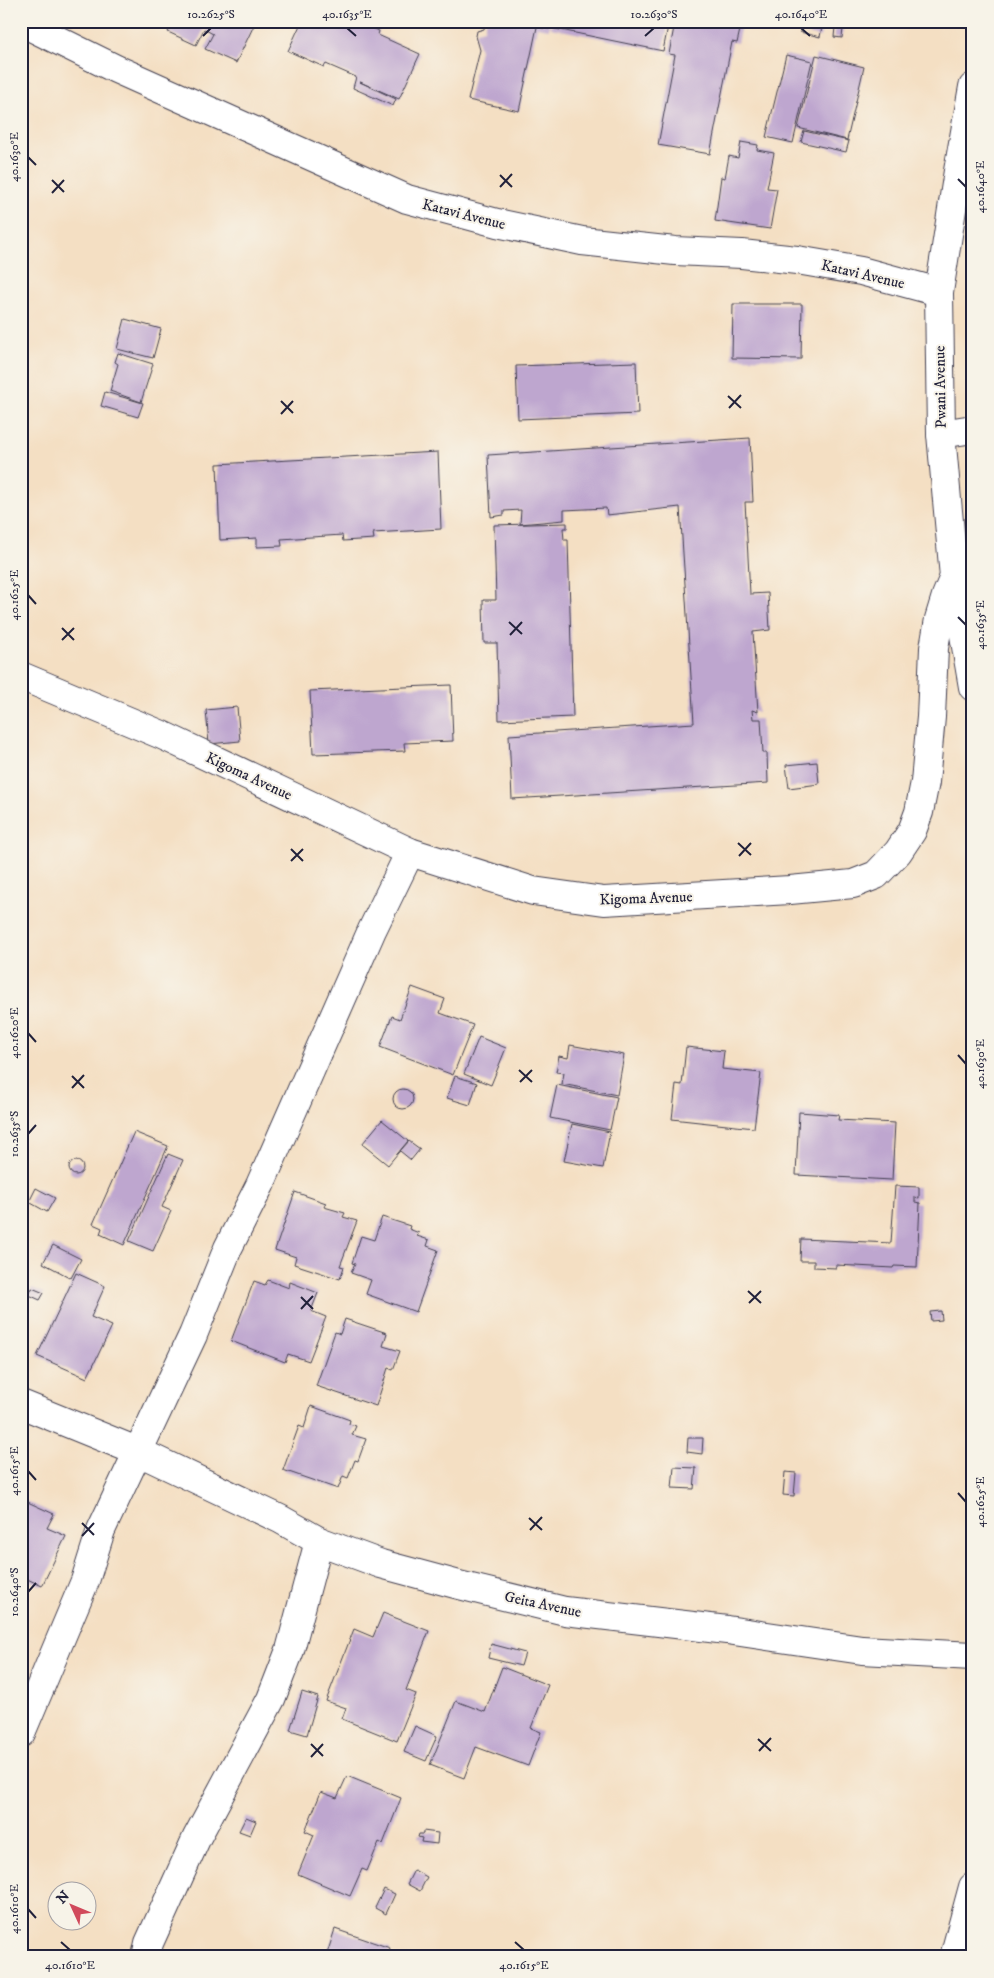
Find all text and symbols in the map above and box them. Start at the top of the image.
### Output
text: 10.2625°S [187,7,235,22]
text: 40.1635°E [322,7,372,22]
text: 10.2630°S [631,7,677,22]
text: 40.1640°E [775,7,828,22]
text: 40.1630°E [7,131,22,182]
text: 40.1640°E [973,160,988,213]
street label: Katavi Avenue [420,195,507,234]
street label: Katavi Avenue [819,256,906,293]
street label: Pwani Avenue [930,345,951,429]
text: 40.1625°E [7,569,22,620]
text: 40.1635°E [973,600,988,650]
street label: Kigoma Avenue [203,748,295,805]
street label: Kigoma Avenue [599,887,693,910]
text: 40.1620°E [7,1007,22,1059]
text: 40.1630°E [973,1038,988,1089]
text: 10.2635°S [7,1111,22,1157]
text: 40.1615°E [7,1446,22,1496]
text: 40.1625°E [973,1476,988,1527]
text: 10.2640°S [7,1567,22,1617]
street label: Geita Avenue [503,1587,583,1622]
north arrow [48,1880,98,1930]
text: 40.1610°E [7,1884,22,1934]
text: N [53,1887,74,1908]
text: 40.1610°E [45,1958,95,1973]
text: 40.1615°E [499,1958,549,1973]

